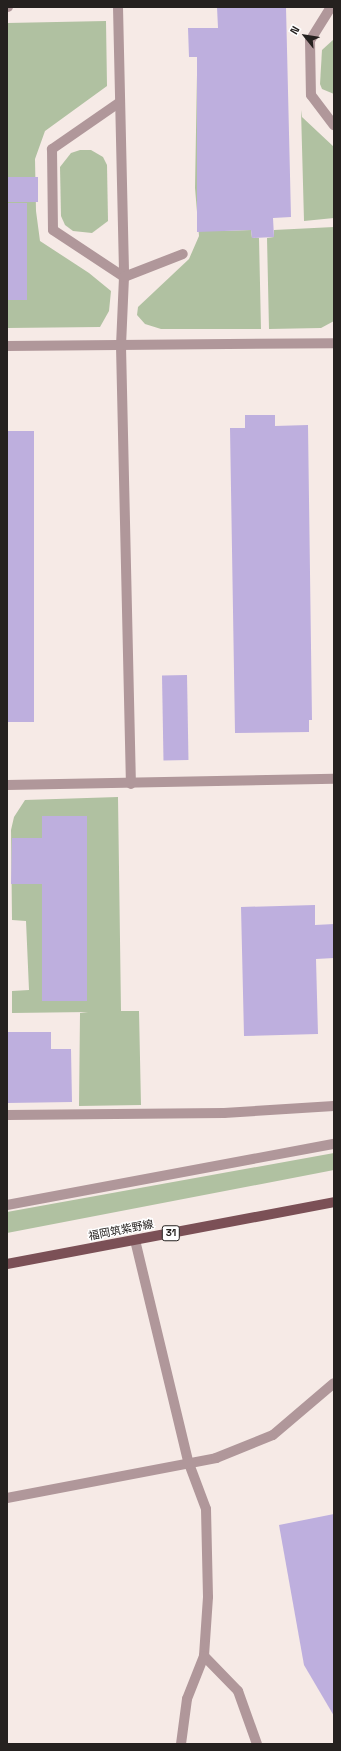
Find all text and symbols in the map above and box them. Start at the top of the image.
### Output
north arrow [285,16,325,56]
text: N [287,23,303,37]
street label: 福岡筑紫野線 [87,1217,155,1243]
road number: 31 [161,1225,181,1241]

